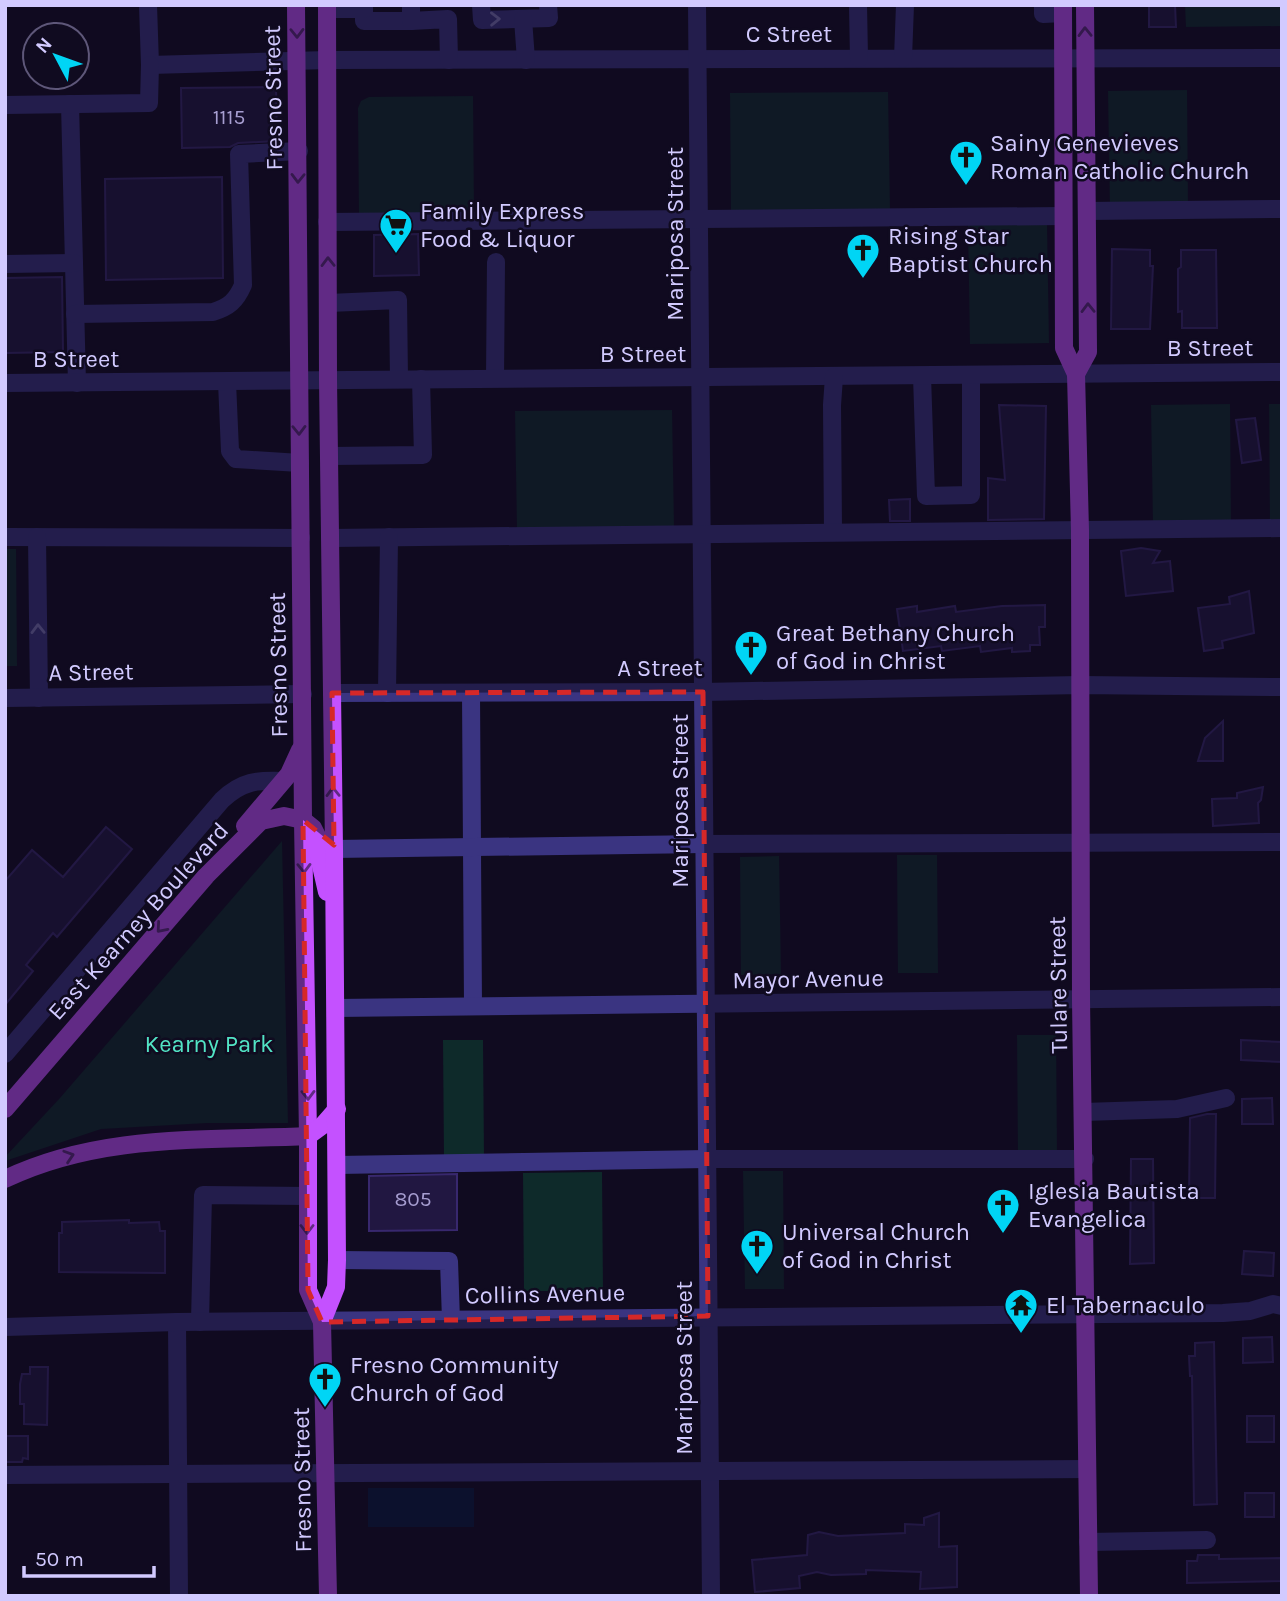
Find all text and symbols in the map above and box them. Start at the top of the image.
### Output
one-way arrow [490,12,501,27]
street label: C Street [746,20,832,48]
north arrow [21,21,91,91]
street label: Fresno Street [258,25,288,171]
one-way arrow [1077,26,1093,37]
one-way arrow [289,28,305,39]
text: N [31,33,57,58]
house number: 1115 [213,105,245,129]
place label: Sainy Genevieves Roman Catholic Church [990,129,1249,185]
church icon: Sainy Genevieves Roman Catholic Church [947,138,985,187]
street label: Mariposa Street [661,147,689,321]
one-way arrow [291,173,306,184]
place label: Family Express Food & Liquor [420,197,584,253]
supermarket icon: Family Express Food & Liquor [377,206,415,255]
place label: Rising Star Baptist Church [888,222,1053,278]
church icon: Rising Star Baptist Church [844,231,882,280]
one-way arrow [320,256,336,266]
one-way arrow [1080,303,1096,313]
street label: B Street [1167,334,1253,362]
street label: B Street [600,340,686,368]
street label: B Street [33,345,119,373]
one-way arrow [291,425,307,436]
street label: Fresno Street [263,592,293,738]
place label: Great Bethany Church of God in Christ [776,619,1015,675]
one-way arrow [31,624,46,635]
church icon: Great Bethany Church of God in Christ [732,628,770,677]
street label: A Street [617,654,703,682]
street label: A Street [48,657,134,687]
street label: Mariposa Street [666,714,694,888]
one-way arrow [326,787,341,798]
street label: East Kearney Boulevard [42,816,234,1026]
one-way arrow [296,862,311,873]
street label: Tulare Street [1043,916,1073,1054]
one-way arrow [157,919,169,932]
street label: Mayor Avenue [732,964,884,994]
park label: Kearny Park [145,1030,273,1058]
one-way arrow [300,1090,315,1101]
one-way arrow [63,1149,75,1164]
place label: Iglesia Bautista Evangelica [1028,1177,1200,1233]
church icon: Iglesia Bautista Evangelica [984,1186,1022,1235]
house number: 805 [394,1187,432,1211]
place label: Universal Church of God in Christ [782,1218,970,1274]
one-way arrow [299,1224,315,1235]
church icon: Universal Church of God in Christ [738,1227,776,1276]
street label: Collins Avenue [465,1279,625,1309]
street label: Mariposa Street [670,1281,698,1455]
temple icon: El Tabernaculo [1002,1286,1040,1335]
place label: El Tabernaculo [1046,1291,1205,1319]
place label: Fresno Community Church of God [350,1351,559,1407]
church icon: Fresno Community Church of God [306,1360,344,1409]
street label: Fresno Street [287,1407,317,1553]
scale bar [24,1534,154,1578]
text: 50 m [35,1547,84,1571]

